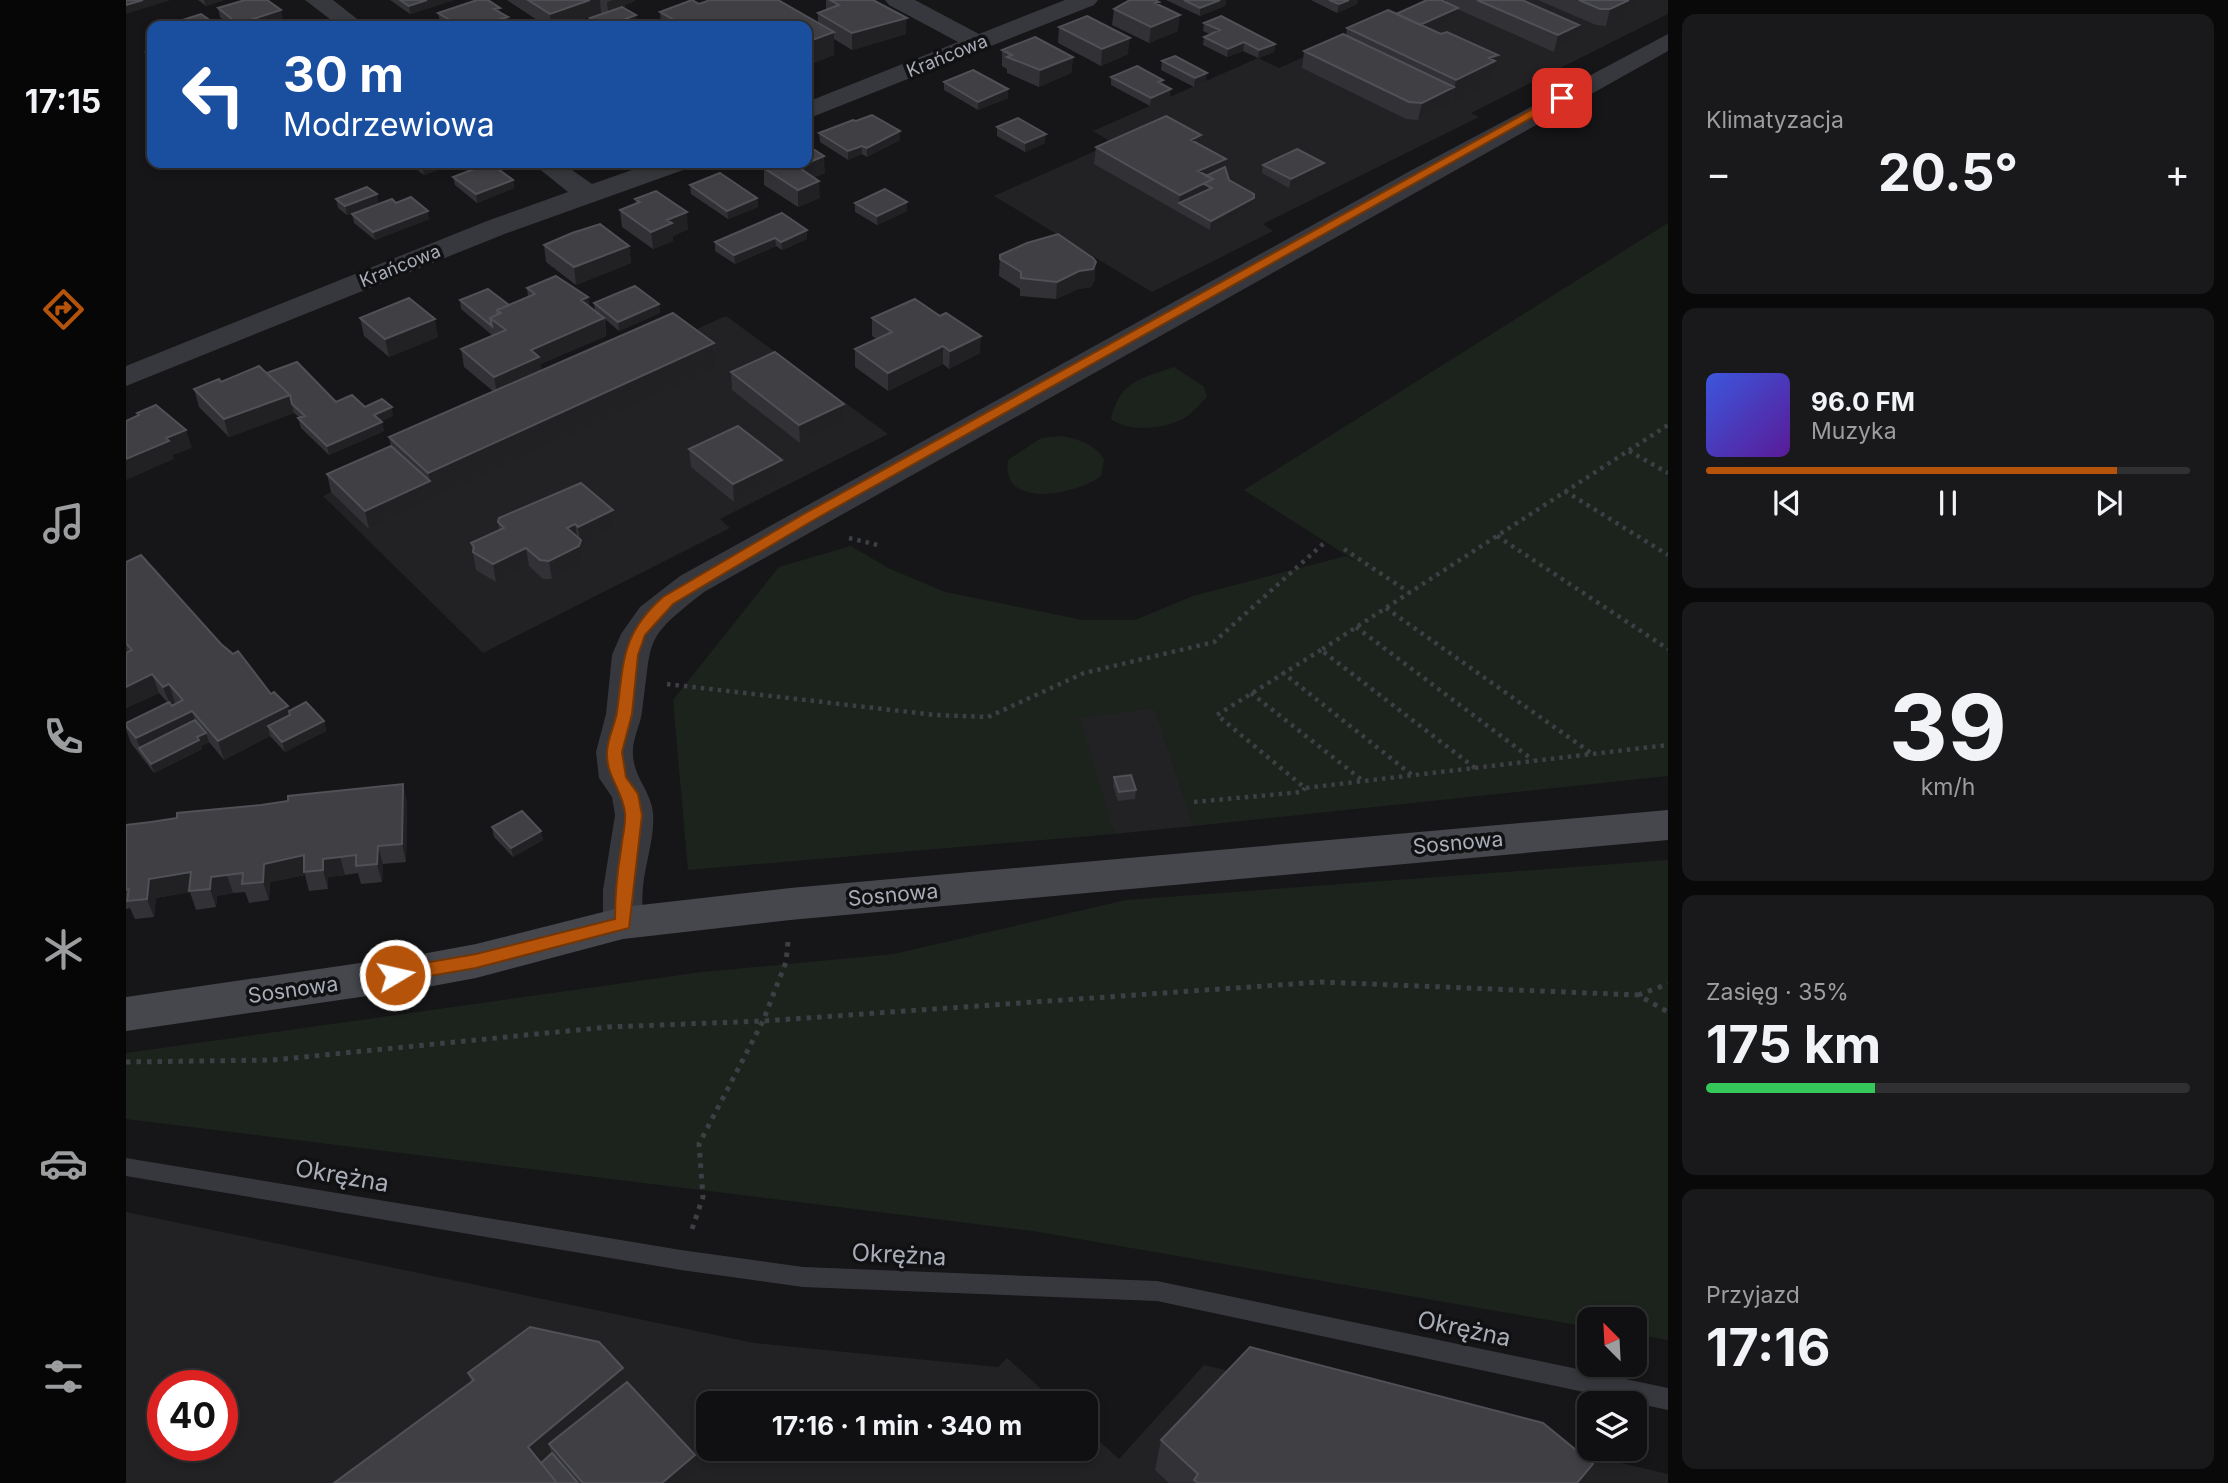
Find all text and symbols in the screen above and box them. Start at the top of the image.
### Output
street label: Krańcowa [903,30,990,81]
text: 30 m [283,45,404,104]
icon: left [168,49,259,140]
pin [1532,68,1592,128]
icon: arrive [1543,79,1581,117]
text: 17:15 [25,82,101,121]
text: Modrzewiowa [283,105,495,144]
text: Klimatyzacja [1706,106,1844,134]
text: 20.5° [1878,141,2018,204]
text: − [1706,150,1731,196]
text: + [2165,150,2190,196]
street label: Krańcowa [356,240,443,291]
icon: directions [39,285,88,334]
text: 96.0 FM [1811,386,1915,417]
text: Muzyka [1811,417,1897,445]
icon: previous [1768,484,1806,522]
icon: pause [1929,484,1967,522]
icon: next [2090,484,2128,522]
icon: music [39,499,88,548]
text: 39 [1889,672,2007,782]
icon: phone [39,712,88,761]
text: km/h [1921,773,1975,801]
street label: Sosnowa [1412,826,1504,859]
street label: Sosnowa [847,878,939,911]
icon: climate [39,925,88,974]
position arrow [358,938,432,1012]
street label: Sosnowa [246,971,340,1008]
text: Zasięg · 35% [1706,978,1849,1006]
text: 175 km [1706,1013,1881,1076]
icon: car [39,1139,88,1188]
street label: Okrężna [293,1153,391,1198]
street label: Okrężna [851,1238,947,1271]
text: Przyjazd [1706,1281,1800,1309]
street label: Okrężna [1415,1304,1513,1353]
north arrow [1577,1307,1647,1377]
map controls [1577,1307,1647,1461]
text: 17:16 [1706,1316,1830,1379]
icon: filters [39,1352,88,1401]
speed limit sign: 40 [147,1370,238,1461]
button: layers [1577,1391,1647,1461]
text: 17:16 · 1 min · 340 m [772,1410,1022,1441]

